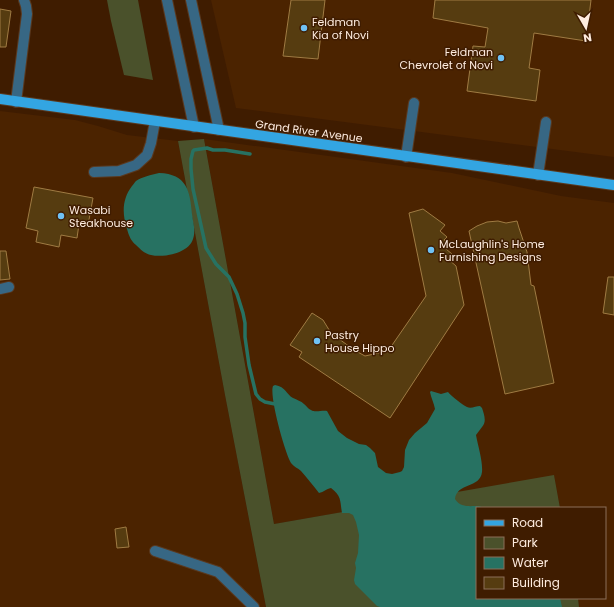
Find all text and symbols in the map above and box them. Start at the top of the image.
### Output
north arrow [566,8,606,48]
place label: Feldman Kia of Novi [312,14,369,43]
marker: Feldman Kia of Novi [299,23,309,33]
text: N [582,29,593,46]
place label: Feldman Chevrolet of Novi [400,44,493,73]
marker: Feldman Chevrolet of Novi [496,53,506,63]
street label: Grand River Avenue [254,116,364,146]
place label: Wasabi Steakhouse [69,202,133,231]
marker: Wasabi Steakhouse [56,211,66,221]
place label: McLaughlin's Home Furnishing Designs [439,236,545,265]
marker: McLaughlin's Home Furnishing Designs [426,245,436,255]
place label: Pastry House Hippo [325,327,394,356]
marker: Pastry House Hippo [312,336,322,346]
legend [476,507,606,599]
text: Road [512,514,543,531]
text: Park [512,534,539,551]
text: Water [512,554,549,571]
text: Building [512,574,560,591]

